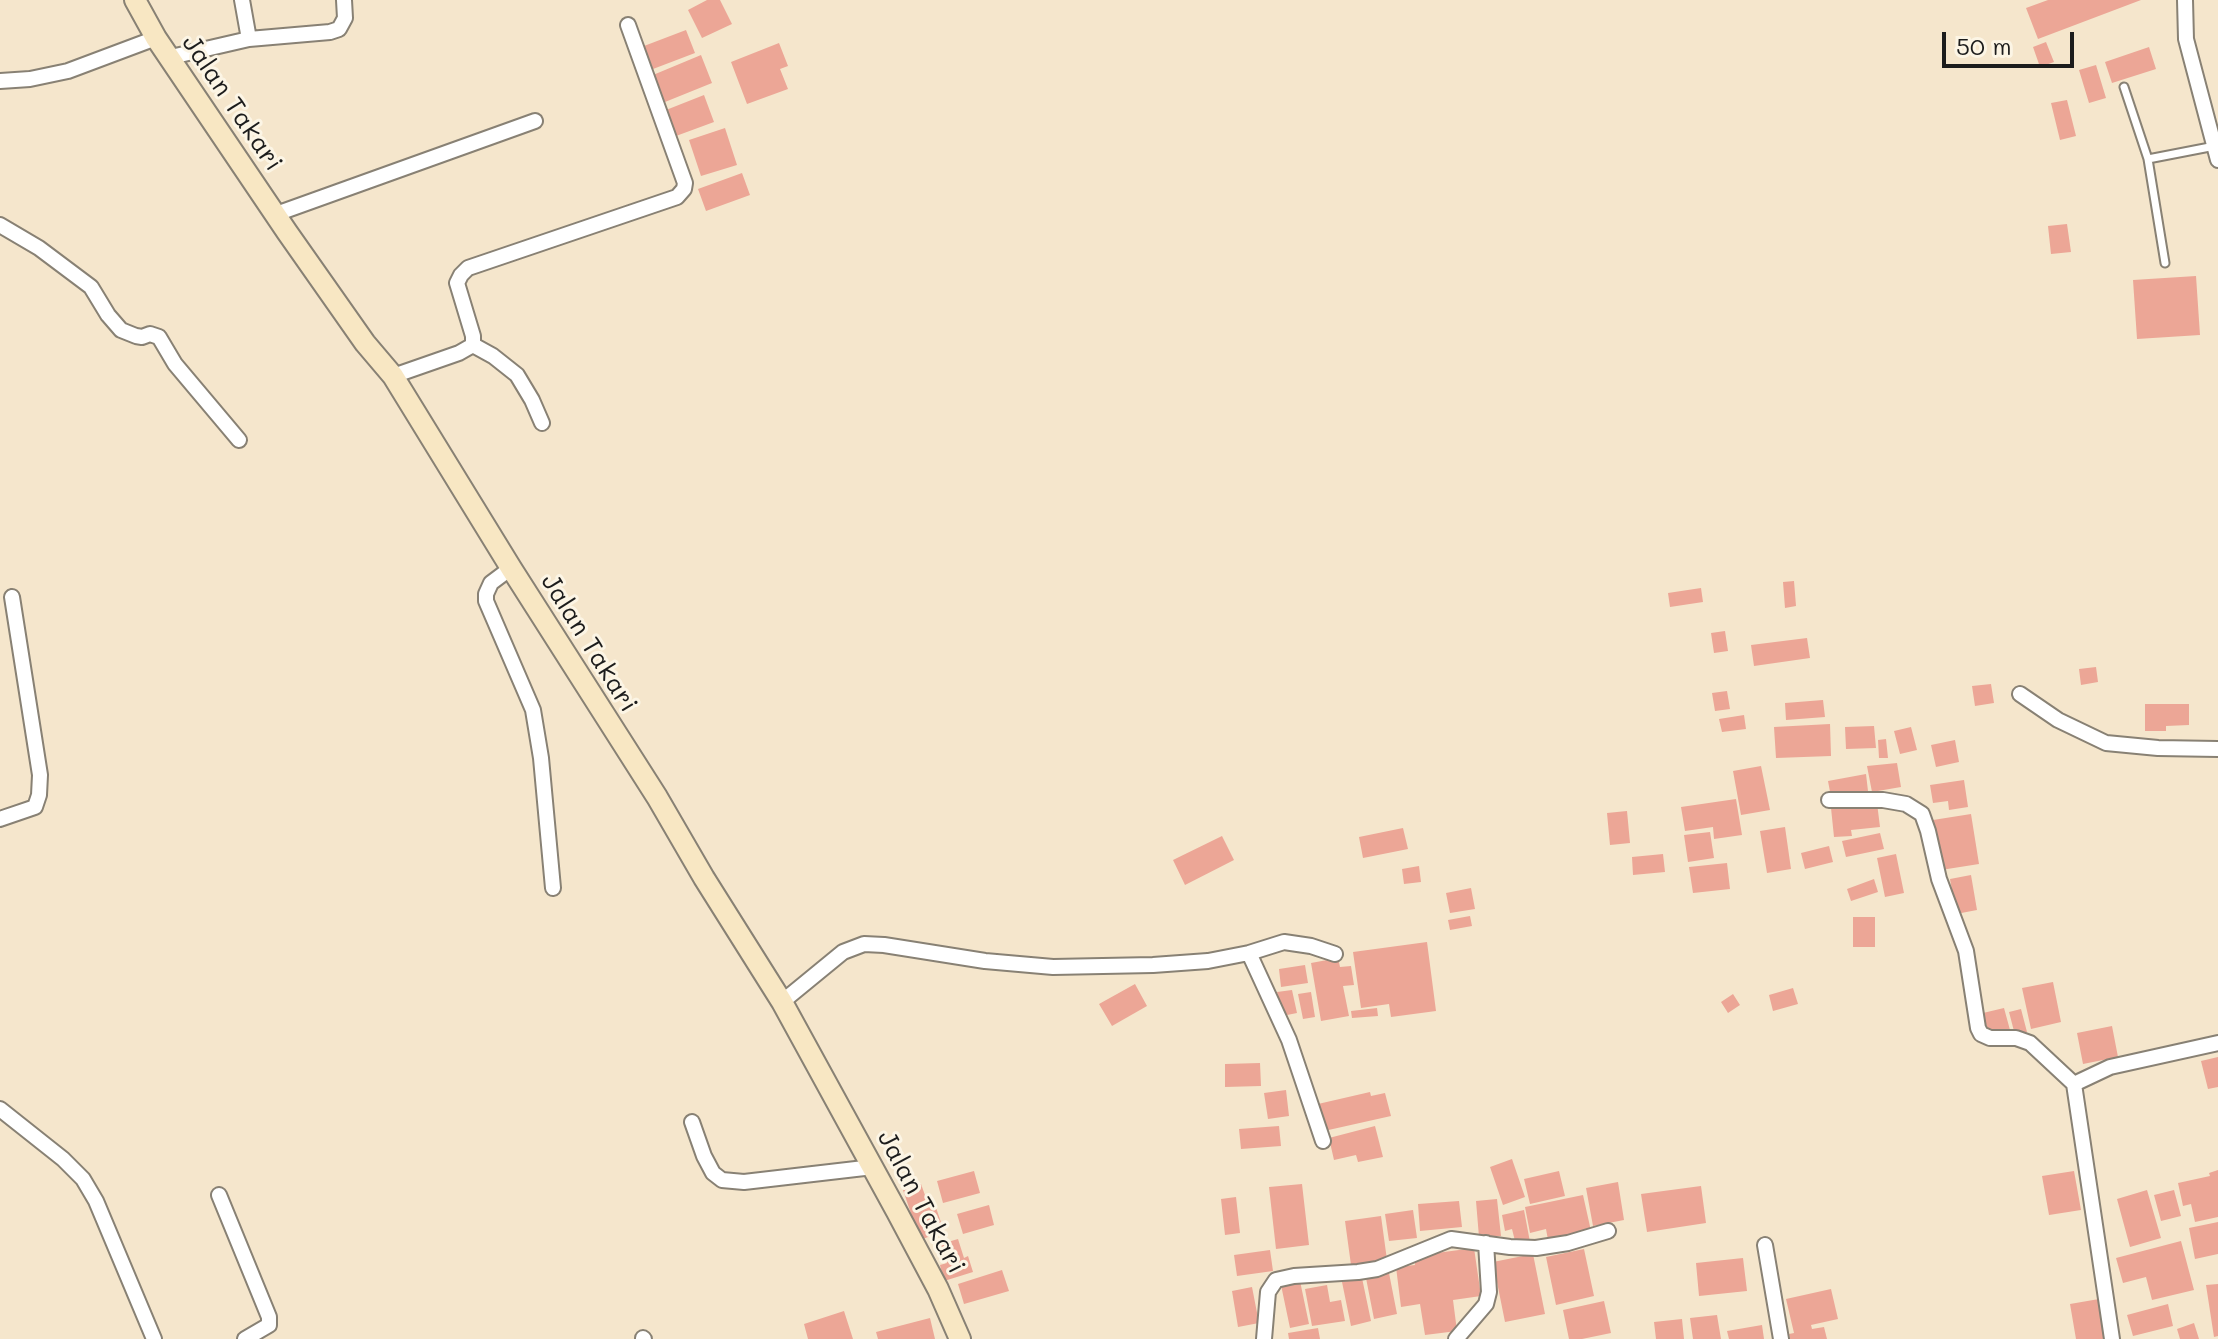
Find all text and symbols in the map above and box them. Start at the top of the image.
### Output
scale bar [1946,16,2078,66]
street label: Jalan Takari [175,29,289,177]
text: 50 m [1956,30,2012,61]
street label: Jalan Takari [534,568,644,718]
street label: Jalan Takari [870,1125,972,1279]

